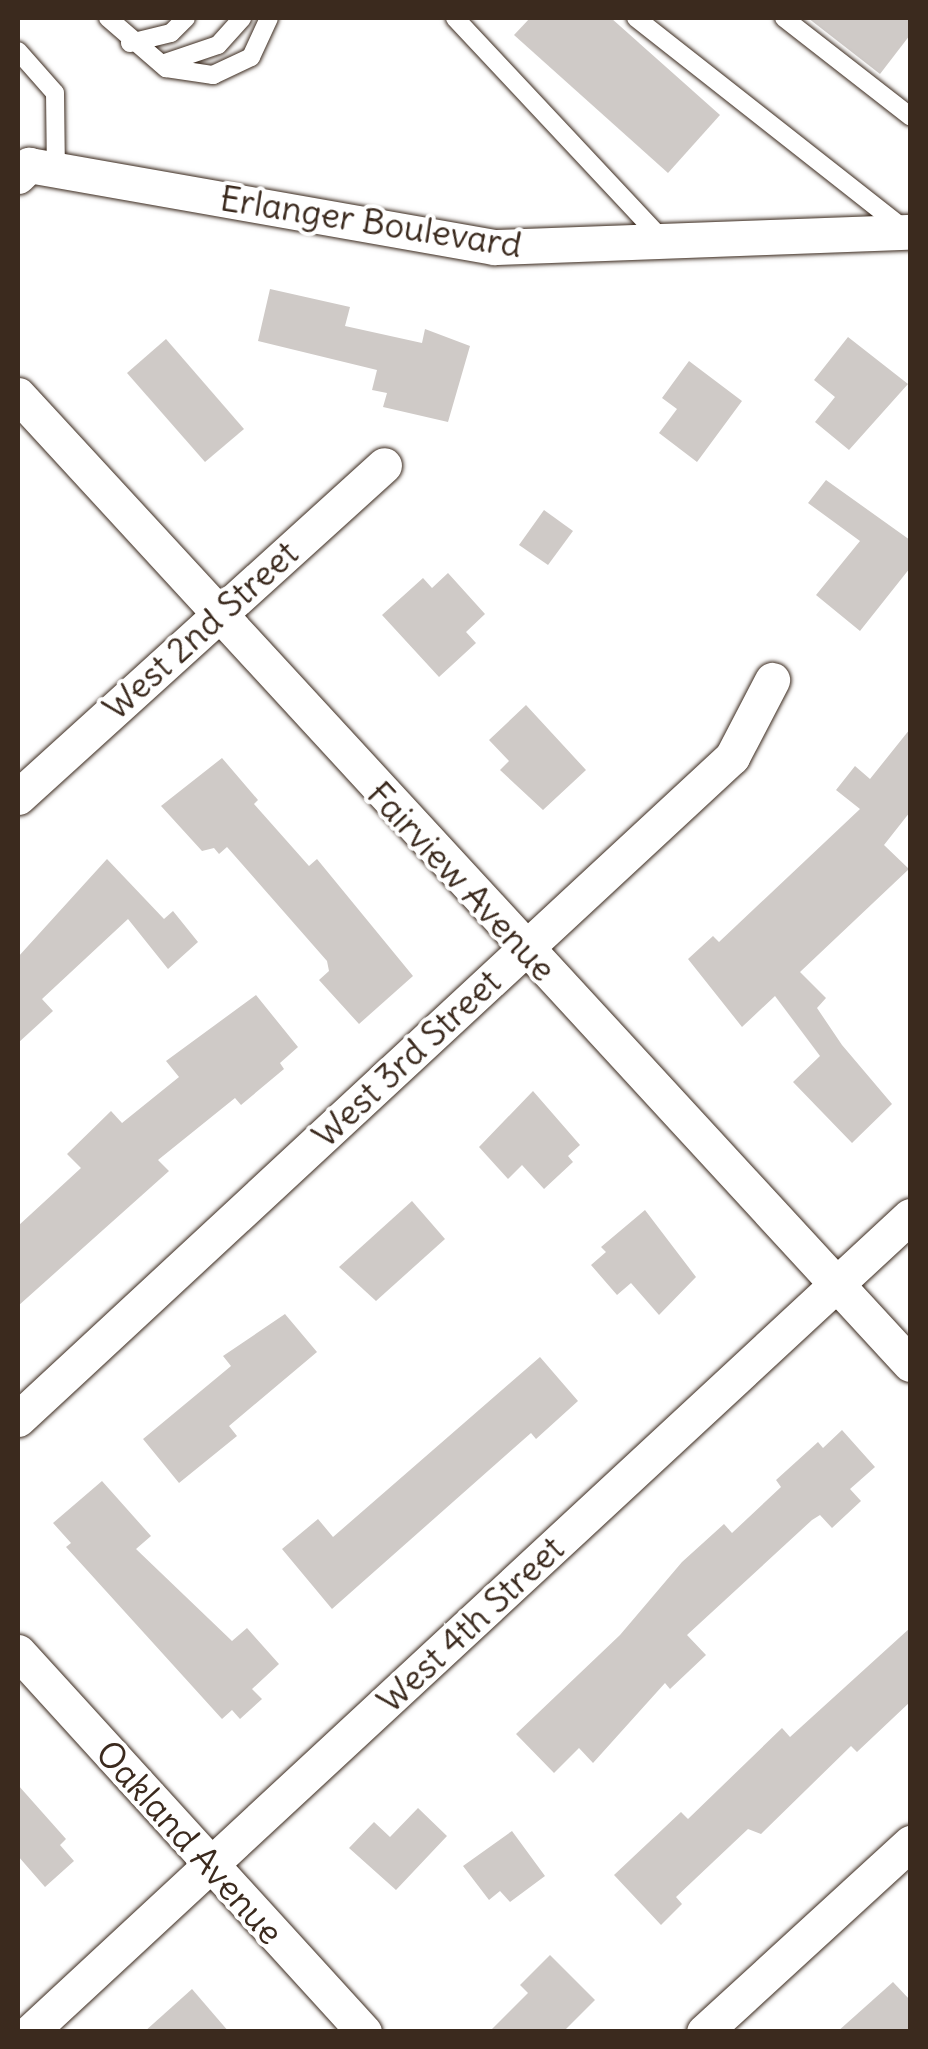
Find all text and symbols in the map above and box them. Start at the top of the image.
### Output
street label: Erlanger Boulevard [217,176,525,266]
street label: West 2nd Street [94,532,306,728]
street label: Fairview Avenue [359,773,565,989]
street label: West 3rd Street [303,960,509,1156]
street label: West 4th Street [368,1527,572,1721]
street label: Oakland Avenue [88,1732,292,1952]

